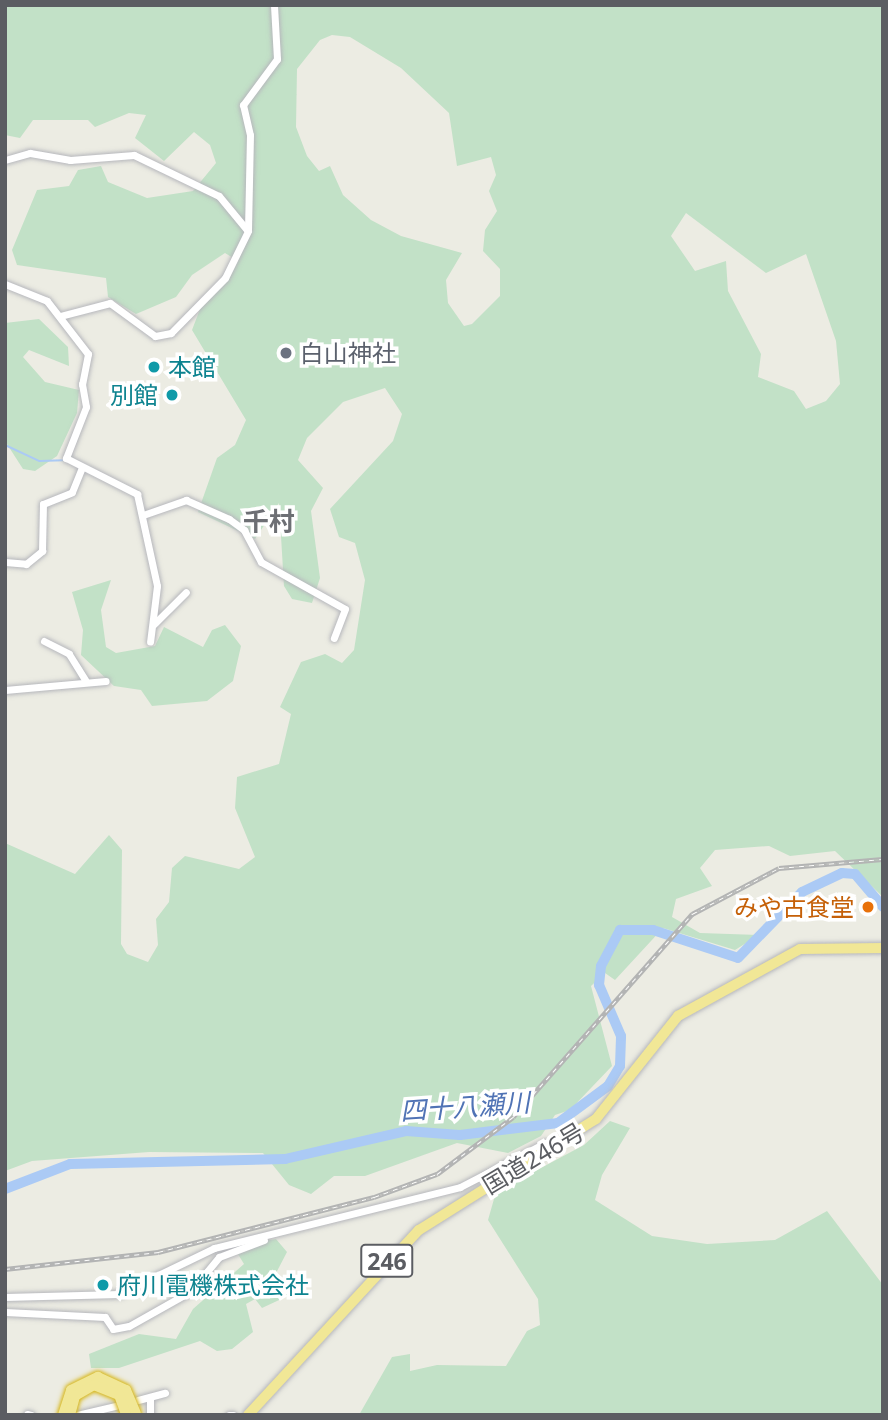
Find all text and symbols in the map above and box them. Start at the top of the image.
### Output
place label: 白山神社 [300,339,396,367]
marker: 白山神社 [278,345,294,361]
place label: 本館 [168,353,216,381]
marker: 本館 [146,359,162,375]
place label: 別館 [110,381,158,409]
marker: 別館 [164,387,180,403]
district label: 千村 [243,506,295,538]
place label: みや古食堂 [734,893,854,921]
marker: みや古食堂 [860,899,876,915]
water label: 四十八瀬川 [399,1087,531,1127]
street label: 国道246号 [477,1117,589,1199]
road number: 246 [359,1242,415,1280]
place label: 府川電機株式会社 [117,1271,309,1299]
marker: 府川電機株式会社 [95,1277,111,1293]

